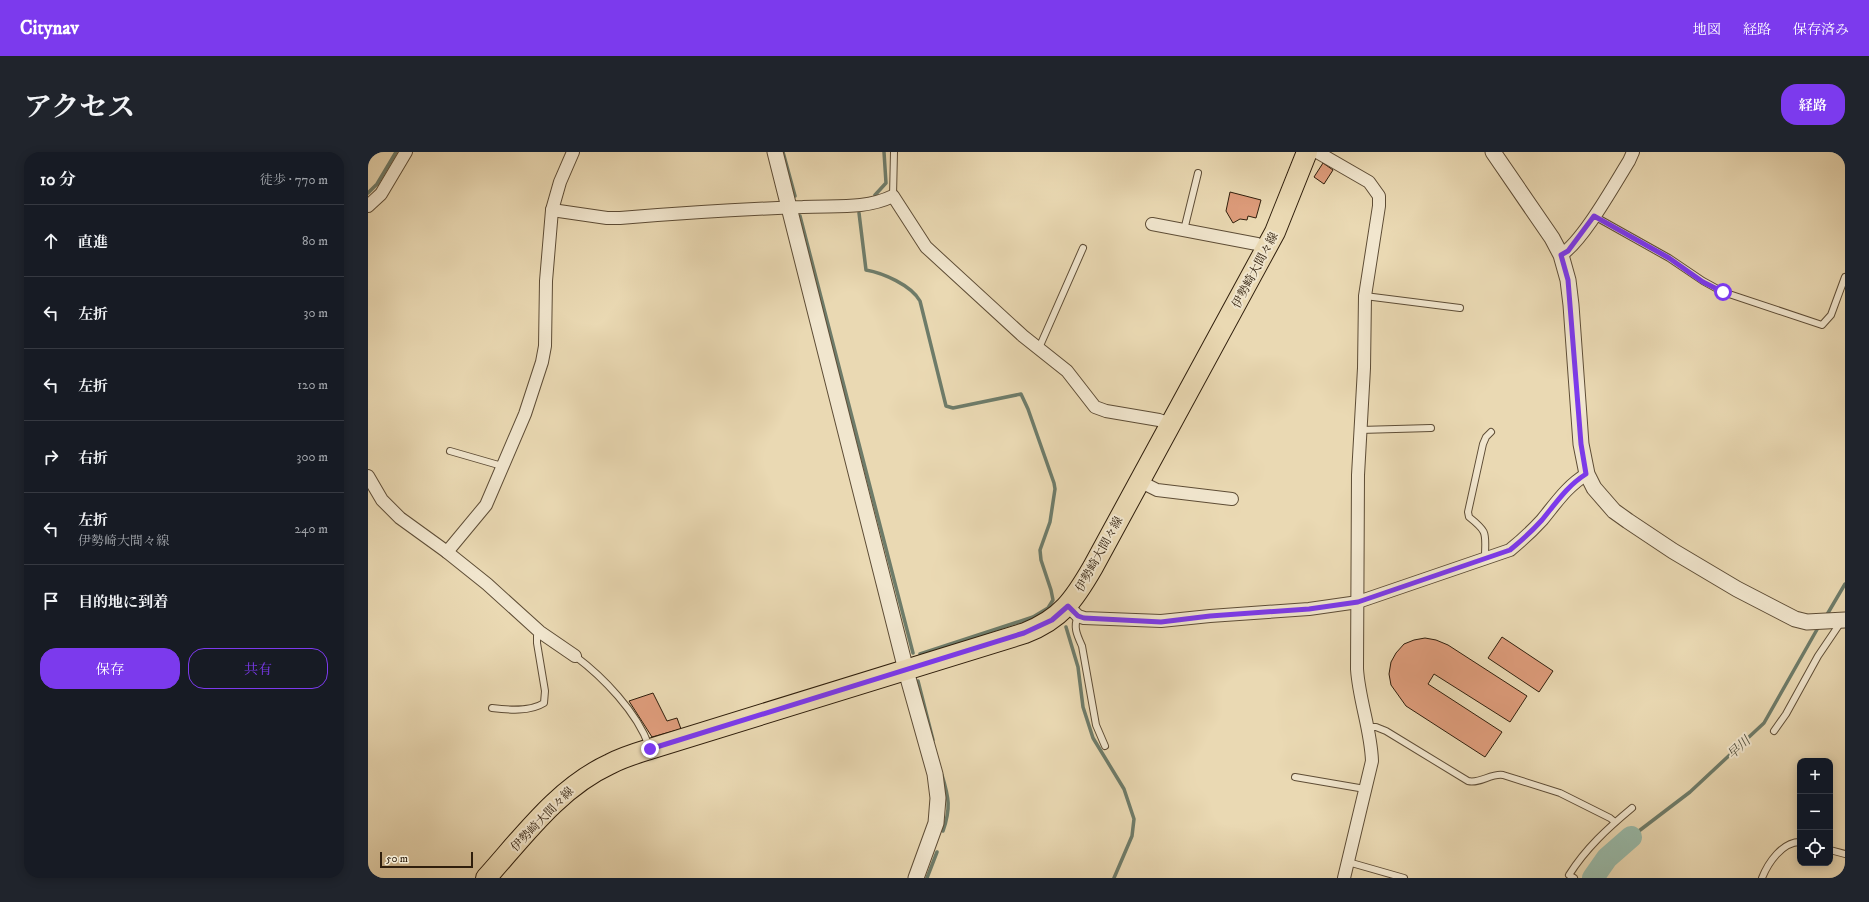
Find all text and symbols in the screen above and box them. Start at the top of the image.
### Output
text: Citynav [20,17,79,40]
text: 地図 [1693,21,1721,39]
text: 経路 [1743,21,1771,39]
text: 保存済み [1793,21,1849,39]
button: 経路 [1781,84,1845,125]
text: アクセス [24,90,135,125]
text: 10 分 [40,169,76,191]
text: 徒歩 · 770 m [260,172,328,188]
icon: ahead [40,230,62,252]
street label: 伊勢崎大間々線 [1229,230,1282,311]
text: 直進 [78,233,108,252]
text: 80 m [302,233,328,249]
route start [1714,283,1732,301]
icon: left [40,302,62,324]
text: 左折 [78,305,108,324]
text: 30 m [304,305,328,321]
icon: left [40,374,62,396]
text: 左折 [78,377,108,396]
text: 120 m [297,377,328,393]
icon: right [40,446,62,468]
text: 右折 [78,449,108,468]
text: 300 m [297,449,328,465]
text: 左折 [78,511,108,530]
street label: 伊勢崎大間々線 [1073,514,1126,595]
icon: left [40,518,62,540]
text: 240 m [295,521,328,537]
text: 伊勢崎大間々線 [78,533,169,549]
icon: arrive [40,590,62,612]
text: 目的地に到着 [78,593,168,612]
button: 保存 [40,648,180,689]
button: 共有 [188,648,328,689]
water label: 早川 [1724,732,1755,762]
route end [641,740,659,758]
map controls [1797,758,1833,866]
button: + [1797,758,1833,794]
street label: 伊勢崎大間々線 [508,784,577,855]
button: − [1797,794,1833,830]
button: locate [1797,830,1833,866]
scale bar [380,850,473,869]
text: 50 m [386,852,408,866]

